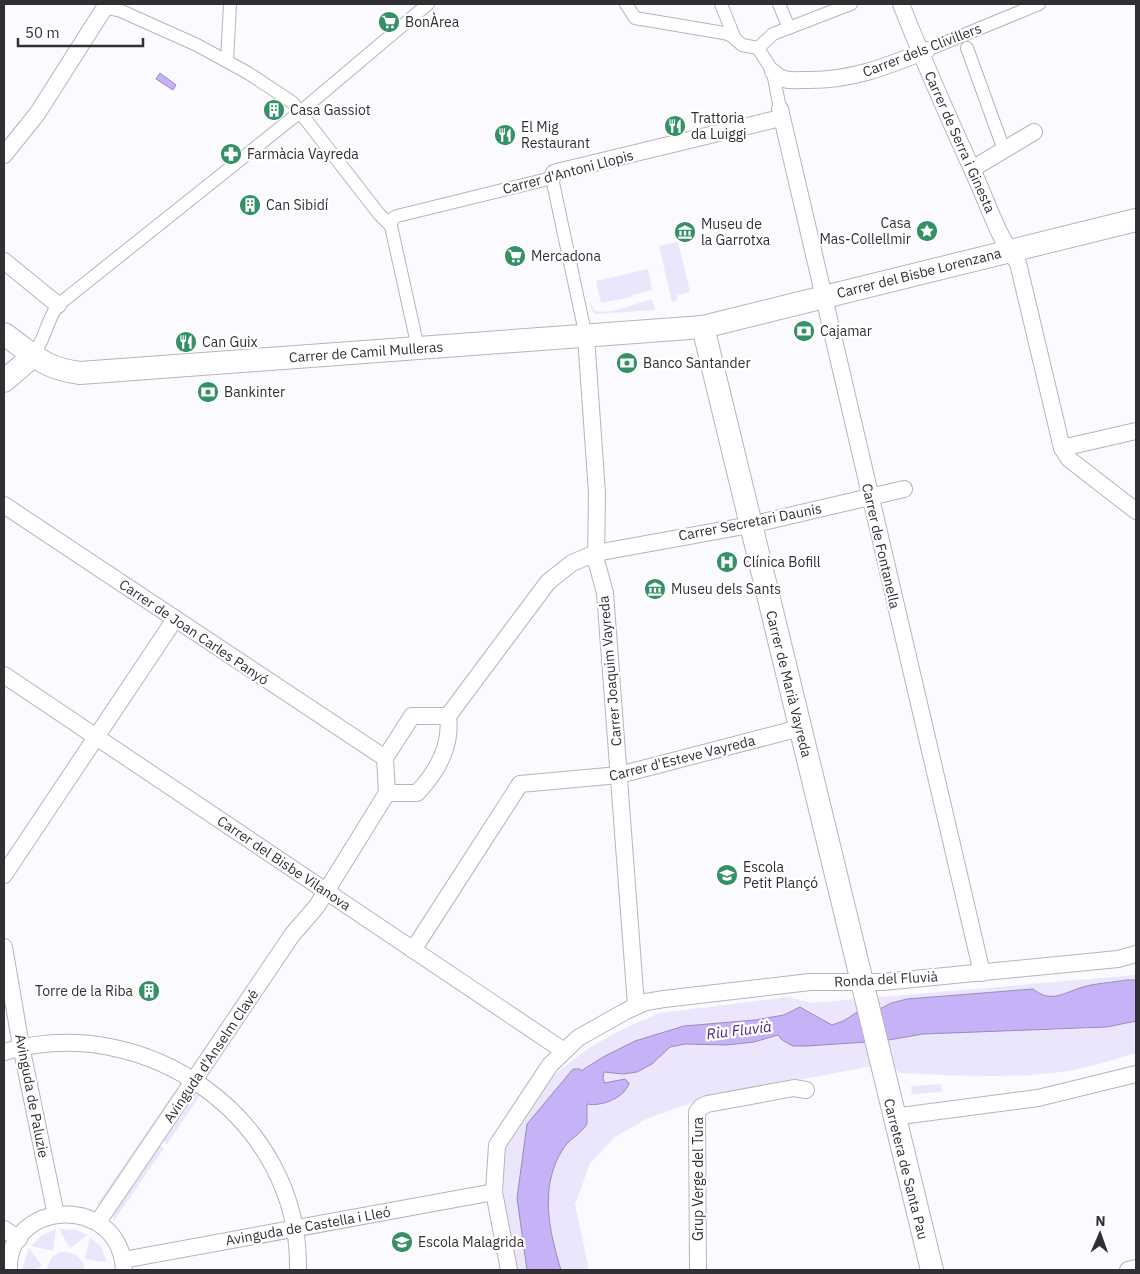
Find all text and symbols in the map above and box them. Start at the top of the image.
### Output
supermarket icon: BonÀrea [377,10,401,34]
place label: BonÀrea [405,12,460,31]
scale bar [18,15,142,47]
street label: Carrer dels Clivillers [860,19,984,81]
text: 50 m [25,23,60,42]
street label: Carrer de Serra i Ginesta [921,68,1000,216]
building icon: Casa Gassiot [262,98,286,122]
place label: Casa Gassiot [290,101,371,119]
place label: Trattoria da Luiggi [691,109,747,143]
restaurant icon: Trattoria da Luiggi [663,114,687,138]
place label: El Mig Restaurant [521,118,590,152]
restaurant icon: El Mig Restaurant [493,123,517,147]
pharmacy icon: Farmàcia Vayreda [219,142,243,166]
place label: Farmàcia Vayreda [247,145,359,163]
street label: Carrer d'Antoni Llopis [501,146,636,198]
building icon: Can Sibidí [238,193,262,217]
place label: Can Sibidí [266,196,329,214]
place label: Casa Mas-Collellmir [820,214,912,248]
place label: Museu de la Garrotxa [701,215,771,249]
place icon: Casa Mas-Collellmir [915,219,939,243]
museum icon: Museu de la Garrotxa [673,220,697,244]
supermarket icon: Mercadona [503,244,527,268]
street label: Carrer del Bisbe Lorenzana [835,244,1004,302]
place label: Mercadona [531,247,602,265]
bank icon: Cajamar [792,319,816,343]
place label: Cajamar [820,322,872,340]
restaurant icon: Can Guix [174,330,198,354]
place label: Can Guix [202,333,258,351]
street label: Carrer de Camil Mulleras [288,338,444,366]
bank icon: Banco Santander [615,351,639,375]
place label: Banco Santander [643,354,751,372]
bank icon: Bankinter [196,380,220,404]
place label: Bankinter [224,383,285,401]
street label: Carrer de Fontanella [858,482,904,611]
street label: Carrer Secretari Daunis [677,499,823,545]
hospital icon: Clínica Bofill [715,550,739,574]
place label: Clínica Bofill [743,553,821,571]
street label: Carrer de Joan Carles Panyó [116,575,272,689]
museum icon: Museu dels Sants [643,577,667,601]
place label: Museu dels Sants [671,580,781,598]
street label: Carrer Joaquim Vayreda [594,595,626,747]
street label: Carrer de Marià Vayreda [762,609,816,760]
street label: Carrer d'Esteve Vayreda [607,731,757,785]
street label: Carrer del Bisbe Vilanova [214,812,355,915]
place label: Escola Petit Plançó [743,858,818,892]
school or university icon: Escola Petit Plançó [715,863,739,887]
street label: Ronda del Fluvià [834,967,939,991]
building icon: Torre de la Riba [137,979,161,1003]
place label: Torre de la Riba [35,982,134,1000]
street label: Avinguda d'Anselm Clavé [160,986,263,1126]
water label: Riu Fluvià [705,1017,773,1043]
street label: Avinguda de Paluzie [11,1033,53,1160]
street label: Carretera de Santa Pau [880,1097,932,1241]
street label: Grup Verge del Tura [689,1117,707,1241]
street label: Avinguda de Castella i Lleó [224,1203,392,1249]
north arrow [1075,1209,1125,1259]
text: N [1095,1212,1106,1230]
school or university icon: Escola Malagrida [390,1230,414,1254]
place label: Escola Malagrida [418,1233,525,1251]

